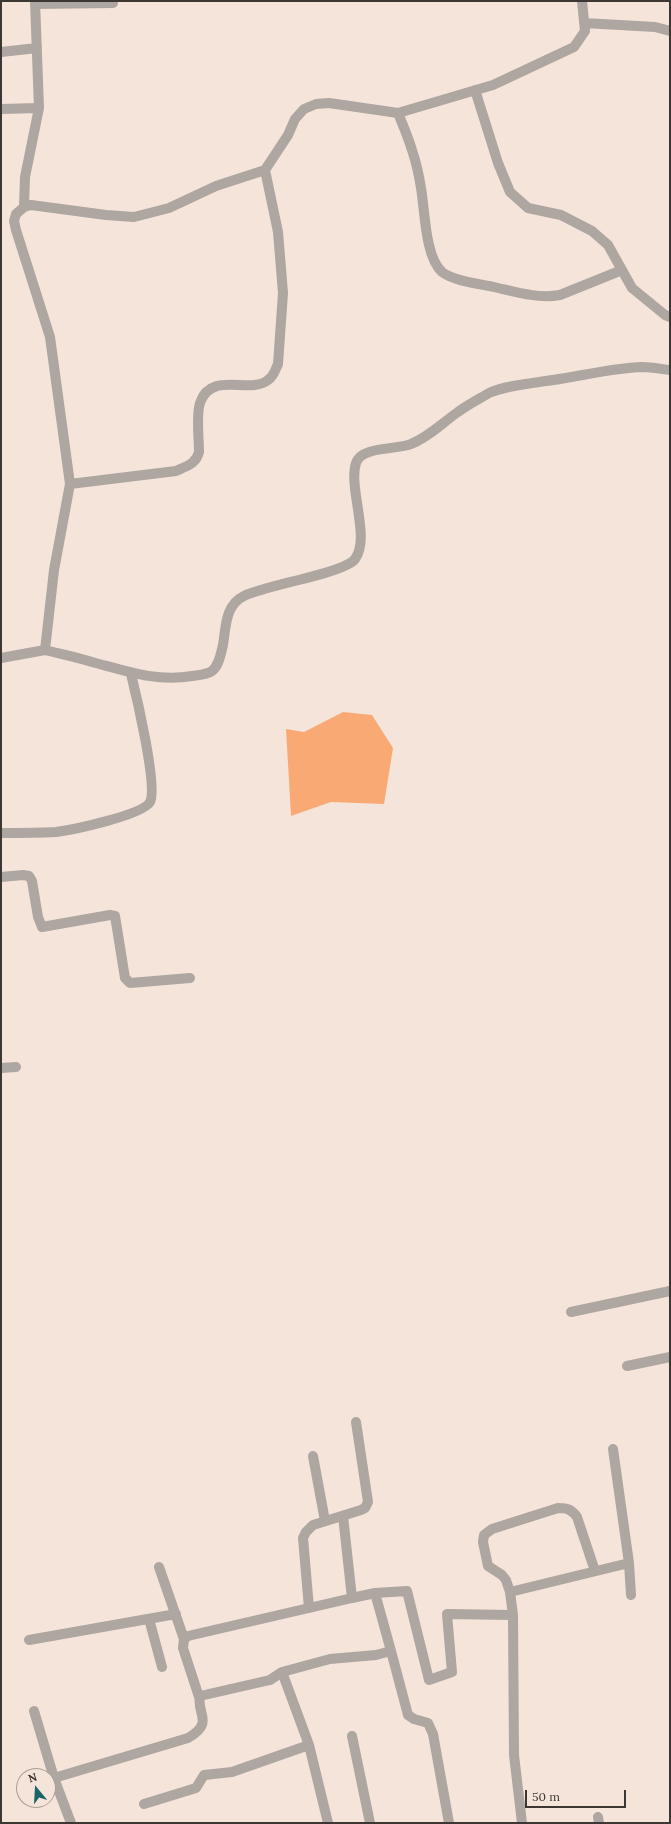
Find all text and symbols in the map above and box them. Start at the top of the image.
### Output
north arrow [16,1768,56,1808]
text: N [26,1770,39,1786]
scale bar [527,1782,628,1808]
text: 50 m [532,1789,560,1804]

